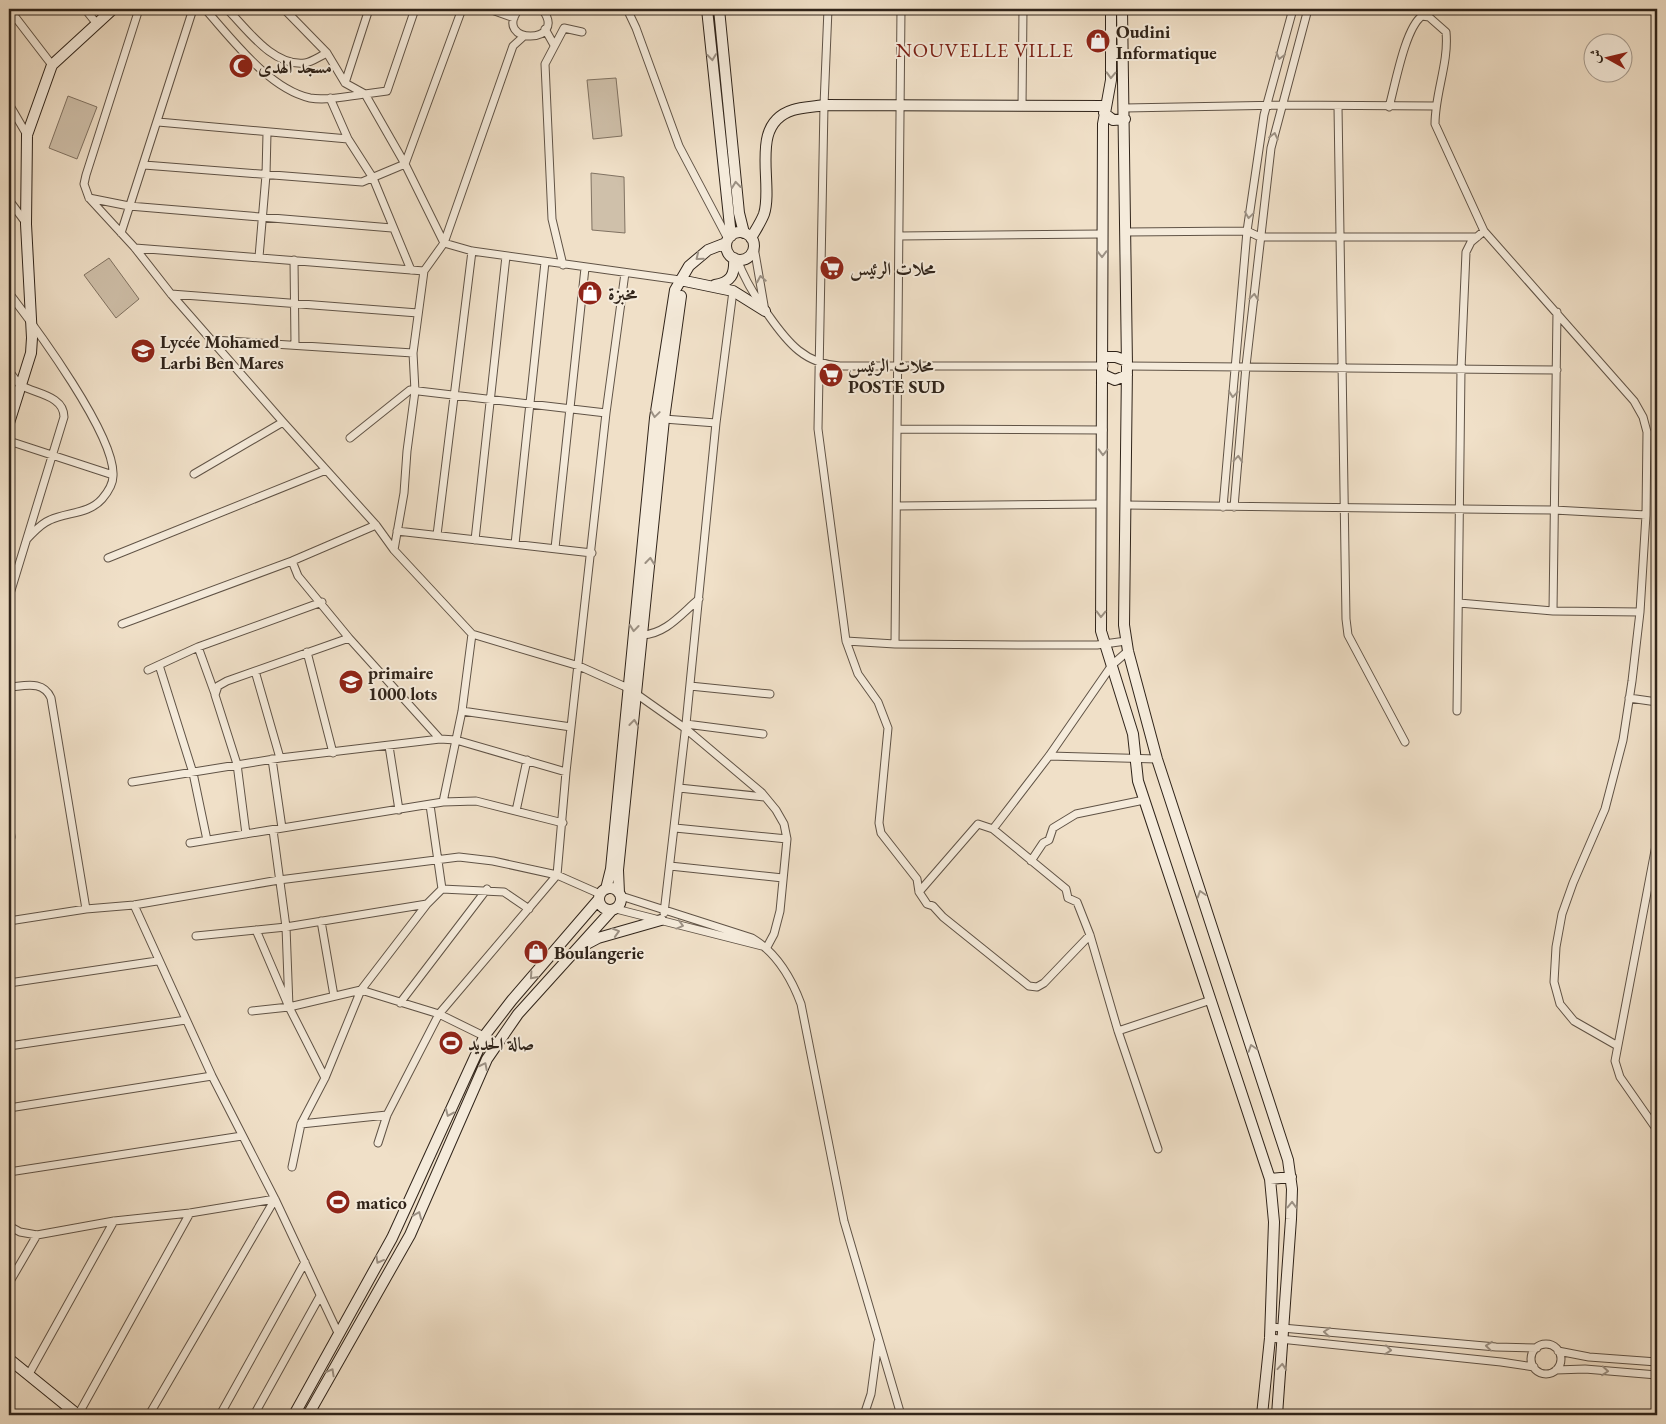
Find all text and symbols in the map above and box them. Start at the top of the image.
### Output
place label: Oudini Informatique [1116,20,1217,64]
shop icon: Oudini Informatique [1085,28,1111,54]
north arrow [1584,32,1634,82]
district label: NOUVELLE VILLE [896,37,1074,63]
text: ش [1585,48,1605,64]
one-way arrow [1275,51,1286,60]
mosque icon: مسجد الهدى [228,53,254,79]
one-way arrow [706,54,717,62]
place label: مسجد الهدى [258,55,332,78]
one-way arrow [1106,72,1116,79]
one-way arrow [1268,131,1279,140]
one-way arrow [731,180,742,188]
one-way arrow [1244,211,1255,219]
one-way arrow [1097,250,1107,258]
one-way arrow [696,252,705,260]
supermarket icon: محلات الرئيس [819,255,845,281]
place label: محلات الرئيس [850,257,937,281]
one-way arrow [756,274,766,283]
shop icon: مخبزة [577,280,603,306]
place label: مخبزة [608,282,638,305]
one-way arrow [1248,292,1259,300]
place label: Lycée Mohamed Larbi Ben Mares [160,330,284,374]
school or university icon: Lycée Mohamed Larbi Ben Mares [130,338,156,364]
place label: محلات الرئيس POSTE SUD [848,354,945,398]
supermarket icon: محلات الرئيس POSTE SUD [818,362,844,388]
one-way arrow [1227,391,1238,399]
one-way arrow [651,409,661,418]
one-way arrow [1098,448,1108,456]
one-way arrow [1233,454,1244,462]
one-way arrow [644,557,655,565]
one-way arrow [1096,610,1106,618]
one-way arrow [629,624,640,632]
place label: primaire 1000 lots [368,661,437,705]
school or university icon: primaire 1000 lots [338,669,364,695]
one-way arrow [628,718,639,726]
one-way arrow [1197,890,1207,898]
one-way arrow [675,920,683,930]
one-way arrow [611,928,620,938]
shop icon: Boulangerie [523,939,549,965]
place label: Boulangerie [554,941,645,964]
one-way arrow [530,970,539,979]
sports icon: صالة الحديد [438,1030,464,1056]
place label: صالة الحديد [468,1032,534,1055]
one-way arrow [1247,1044,1257,1053]
one-way arrow [478,1063,488,1072]
one-way arrow [444,1108,455,1117]
sports icon: matico [325,1189,351,1215]
place label: matico [356,1191,407,1214]
one-way arrow [1286,1200,1297,1208]
one-way arrow [412,1211,423,1220]
one-way arrow [376,1255,386,1264]
one-way arrow [1322,1326,1330,1337]
one-way arrow [1484,1341,1492,1352]
one-way arrow [1384,1344,1392,1355]
one-way arrow [1276,1362,1287,1370]
one-way arrow [1601,1365,1609,1376]
one-way arrow [325,1369,335,1378]

